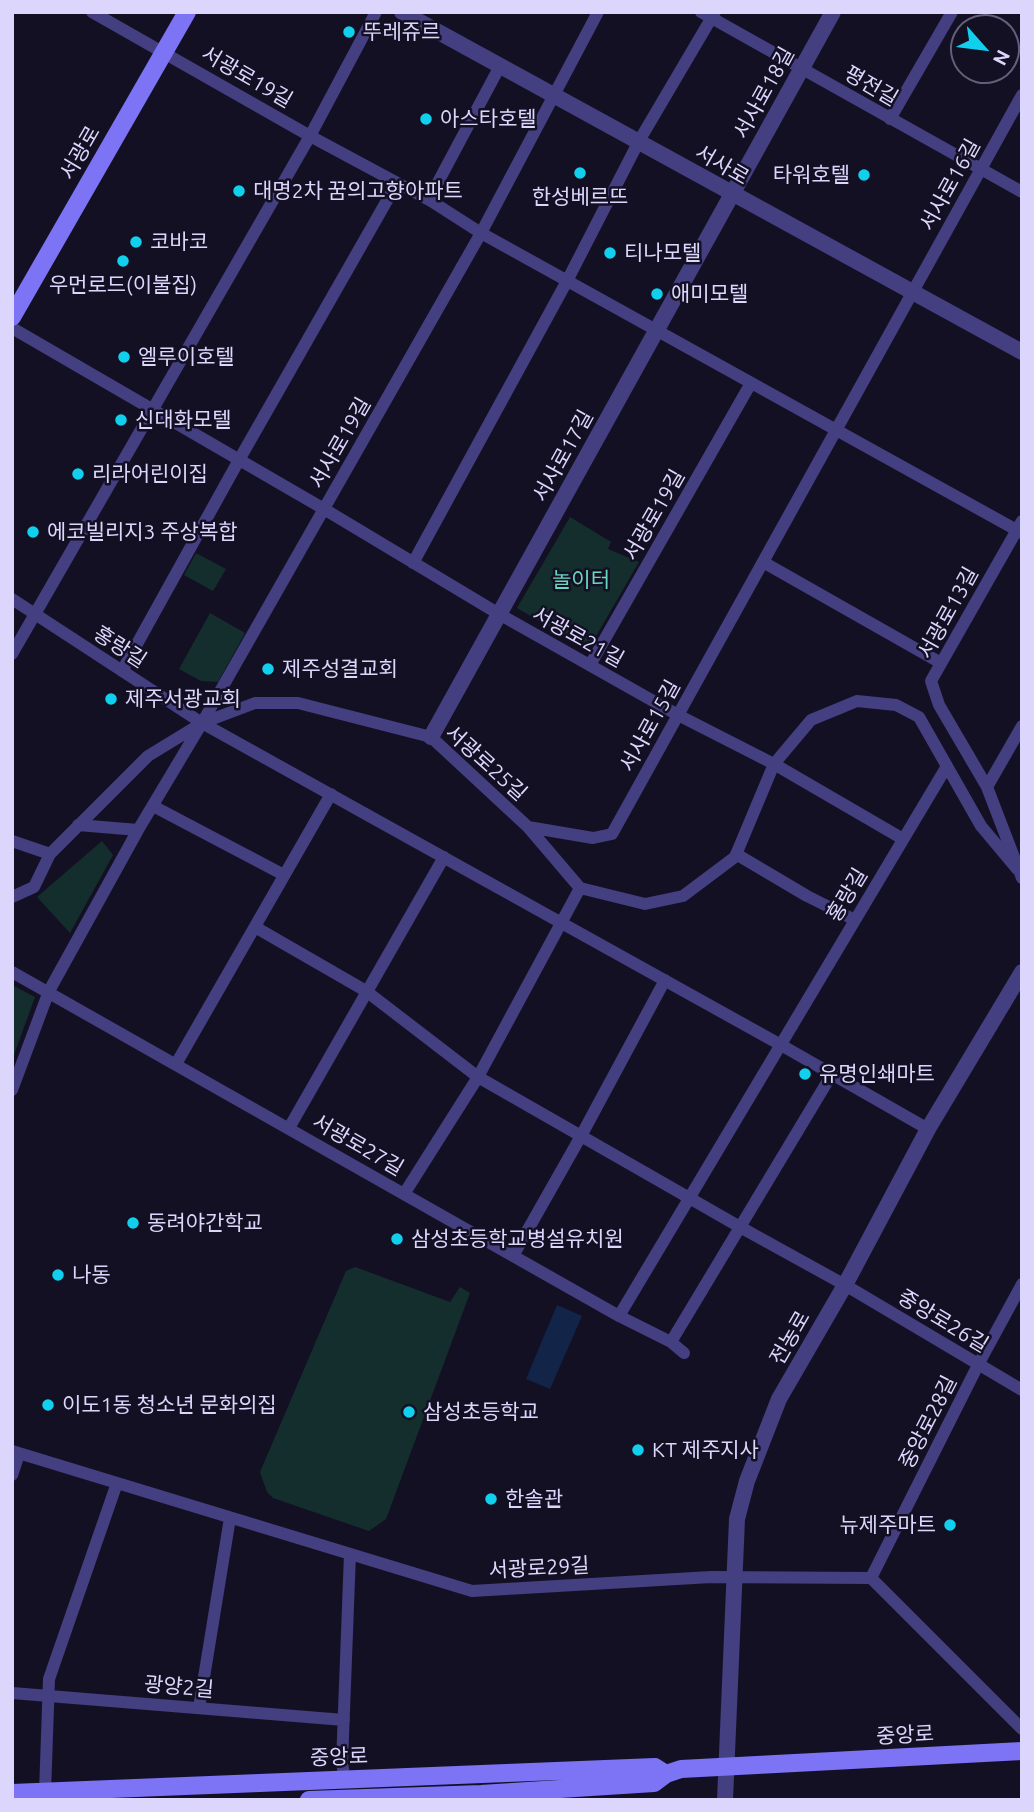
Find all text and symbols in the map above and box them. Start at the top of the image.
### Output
north arrow [950,14,1020,84]
place label: 뚜레쥬르 [363,19,440,45]
marker: 뚜레쥬르 [341,24,357,40]
street label: 서광로19길 [197,41,297,113]
street label: 서사로18길 [729,43,799,143]
text: N [989,46,1015,69]
street label: 평전길 [840,61,902,111]
place label: 아스타호텔 [440,106,537,132]
marker: 아스타호텔 [418,111,434,127]
street label: 서광로 [55,122,105,184]
street label: 서사로16길 [915,135,985,235]
street label: 서사로 [691,140,753,190]
place label: 타워호텔 [773,162,850,188]
marker: 한성베르뜨 [572,165,588,181]
marker: 타워호텔 [856,167,872,183]
place label: 대명2차 꿈의고향아파트 [253,178,463,204]
marker: 대명2차 꿈의고향아파트 [231,183,247,199]
place label: 한성베르뜨 [532,184,628,210]
place label: 코바코 [150,229,208,255]
marker: 코바코 [128,234,144,250]
place label: 티나모텔 [624,240,701,266]
marker: 티나모텔 [602,245,618,261]
marker: 우먼로드(이불집) [115,253,131,269]
place label: 우먼로드(이불집) [49,272,197,298]
place label: 애미모텔 [671,281,748,307]
marker: 애미모텔 [649,286,665,302]
place label: 엘루이호텔 [138,344,235,370]
marker: 엘루이호텔 [116,349,132,365]
street label: 서사로19길 [304,393,376,493]
street label: 서사로17길 [528,406,598,506]
place label: 신대화모텔 [135,407,232,433]
marker: 신대화모텔 [113,412,129,428]
place label: 리라어린이집 [92,461,208,487]
street label: 서광로19길 [618,465,690,565]
marker: 리라어린이집 [70,466,86,482]
place label: 에코빌리지3 주상복합 [47,519,238,545]
marker: 에코빌리지3 주상복합 [25,524,41,540]
street label: 서광로13길 [913,563,983,663]
park label: 놀이터 [552,567,610,593]
street label: 서광로21길 [528,602,628,672]
street label: 홍랑길 [89,621,151,673]
place label: 제주성결교회 [282,656,398,682]
marker: 제주성결교회 [260,661,276,677]
street label: 서사로15길 [615,676,685,776]
place label: 제주서광교회 [125,686,241,712]
marker: 제주서광교회 [103,691,119,707]
street label: 서광로25길 [440,720,532,806]
street label: 홍랑길 [821,864,873,926]
place label: 유명인쇄마트 [819,1061,935,1087]
marker: 유명인쇄마트 [797,1066,813,1082]
street label: 서광로27길 [308,1109,408,1181]
place label: 동려야간학교 [147,1210,263,1236]
marker: 동려야간학교 [125,1215,141,1231]
place label: 삼성초등학교병설유치원 [411,1226,624,1252]
marker: 삼성초등학교병설유치원 [389,1231,405,1247]
place label: 나동 [72,1262,111,1288]
marker: 나동 [50,1267,66,1283]
street label: 중앙로26길 [893,1284,993,1358]
street label: 전농로 [765,1307,815,1369]
street label: 중앙로28길 [894,1371,962,1473]
place label: 이도1동 청소년 문화의집 [62,1392,277,1418]
marker: 이도1동 청소년 문화의집 [40,1397,56,1413]
place label: 삼성초등학교 [423,1399,539,1425]
marker: 삼성초등학교 [401,1404,417,1420]
place label: KT 제주지사 [652,1437,759,1463]
marker: KT 제주지사 [630,1442,646,1458]
place label: 한솔관 [505,1486,563,1512]
marker: 한솔관 [483,1491,499,1507]
place label: 뉴제주마트 [839,1512,936,1538]
marker: 뉴제주마트 [942,1517,958,1533]
street label: 서광로29길 [488,1553,590,1583]
street label: 광양2길 [143,1671,215,1703]
street label: 중앙로 [875,1721,935,1749]
street label: 중앙로 [310,1743,368,1771]

